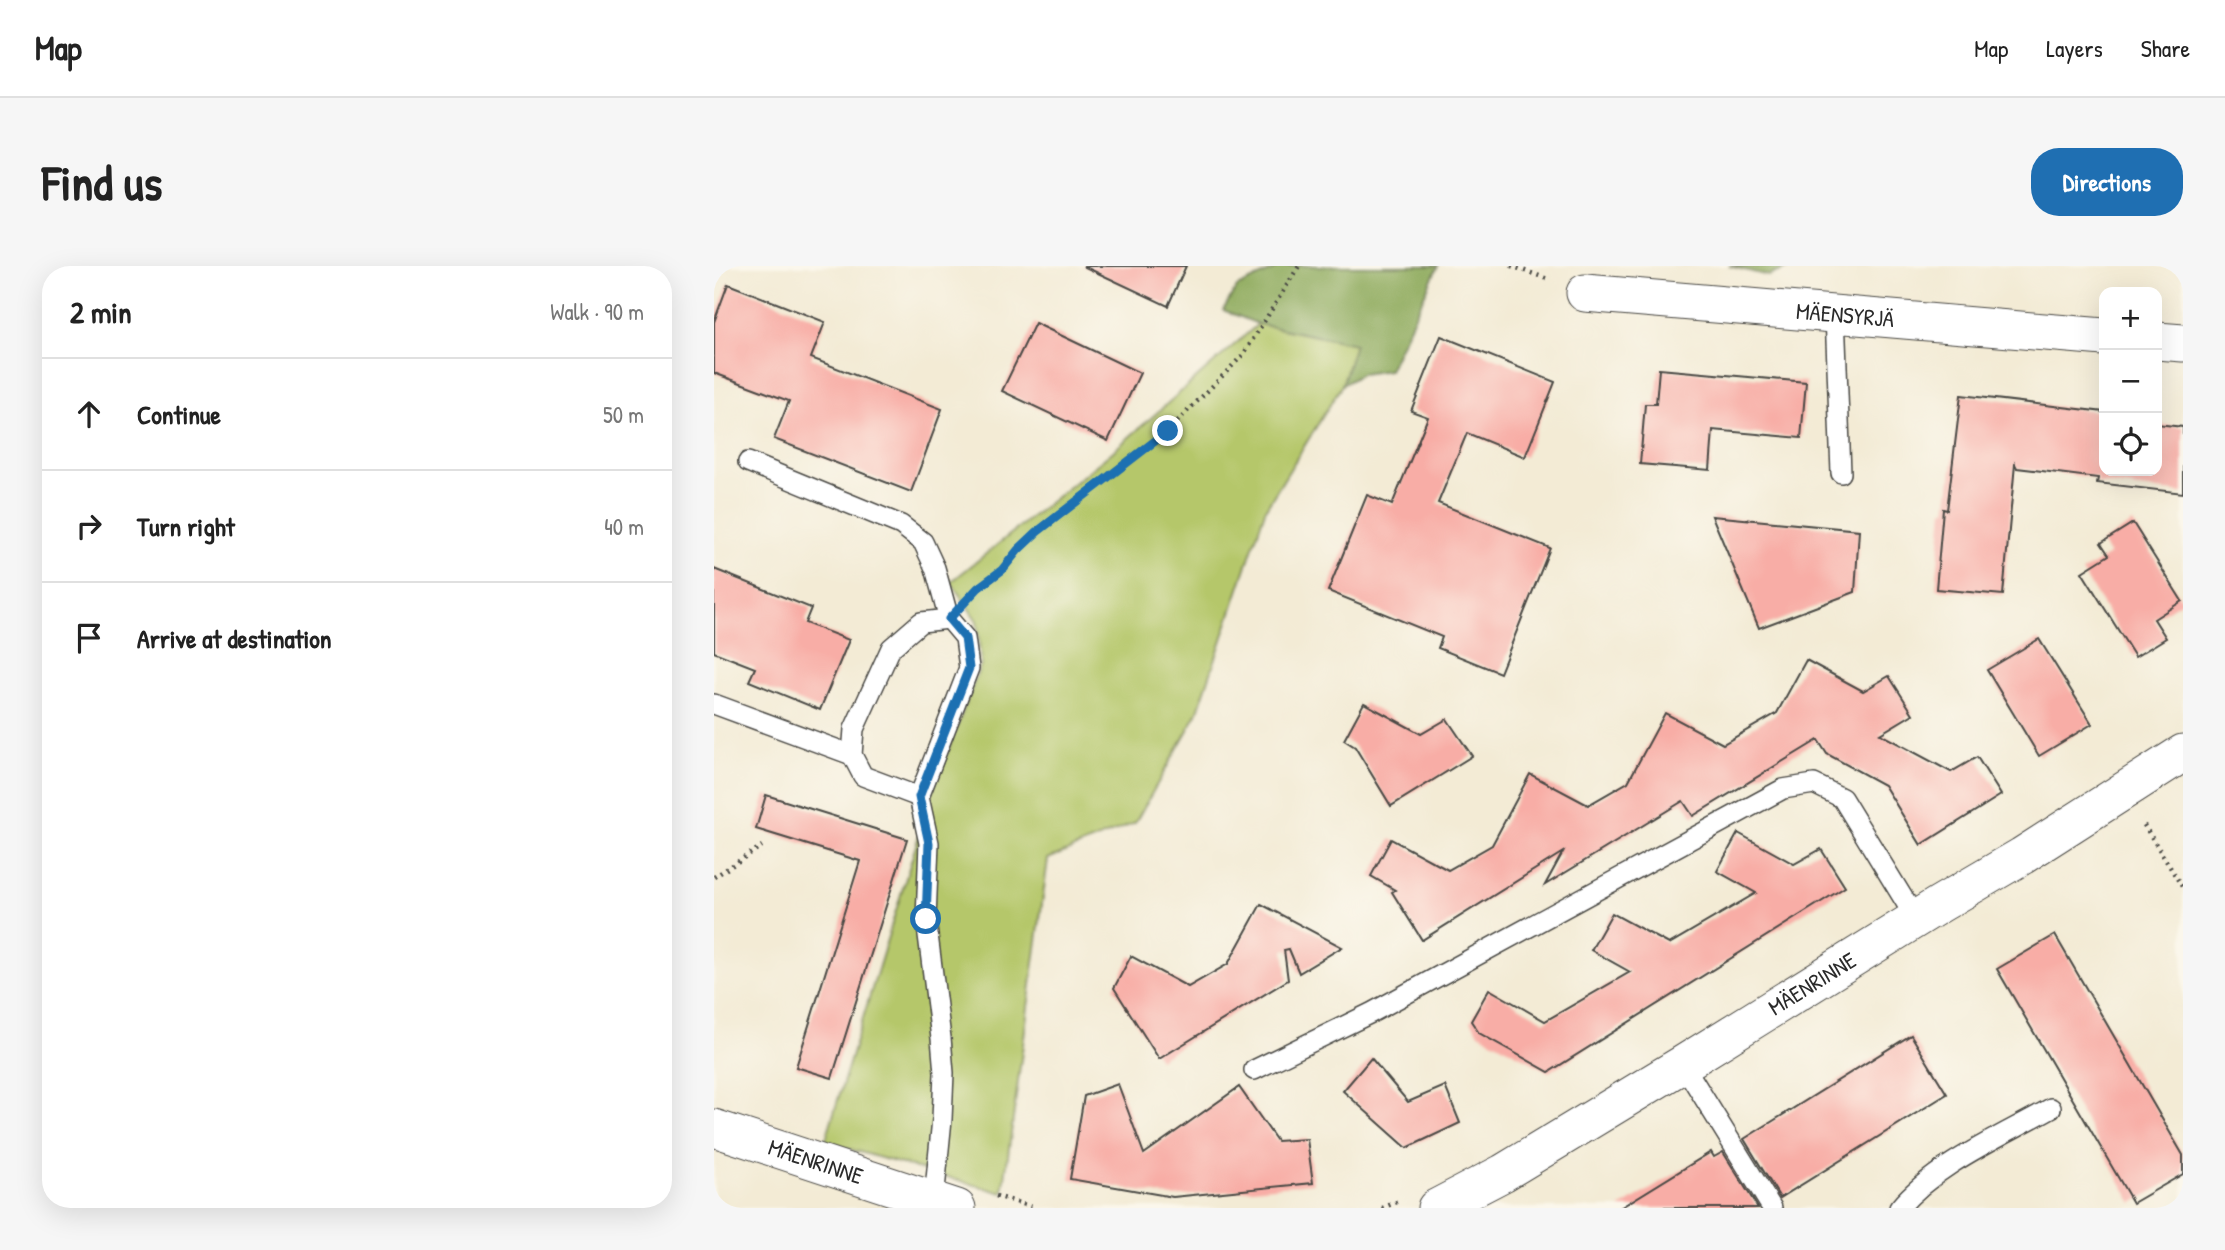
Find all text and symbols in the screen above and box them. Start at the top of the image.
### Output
text: Map [35,26,82,70]
text: Map [1974,32,2008,64]
text: Layers [2046,32,2103,64]
text: Share [2141,32,2190,64]
button: Directions [2031,148,2183,216]
text: Find us [42,149,162,215]
map controls [2099,287,2162,476]
button: + [2099,287,2162,350]
text: 2 min [70,292,132,332]
street label: MÄENSYRJÄ [1795,295,1895,334]
text: Walk · 90 m [550,296,644,327]
button: − [2099,350,2162,413]
icon: ahead [70,395,108,433]
text: Continue [137,397,221,432]
text: 50 m [603,399,644,430]
button: locate [2099,413,2162,476]
route end [1152,415,1183,446]
icon: right [70,507,108,545]
text: Turn right [137,509,235,544]
text: 40 m [604,511,644,542]
icon: arrive [70,619,108,657]
text: Arrive at destination [137,621,332,656]
route start [910,903,941,934]
street label: MÄENRINNE [1762,944,1861,1022]
street label: MÄENRINNE [764,1131,867,1191]

